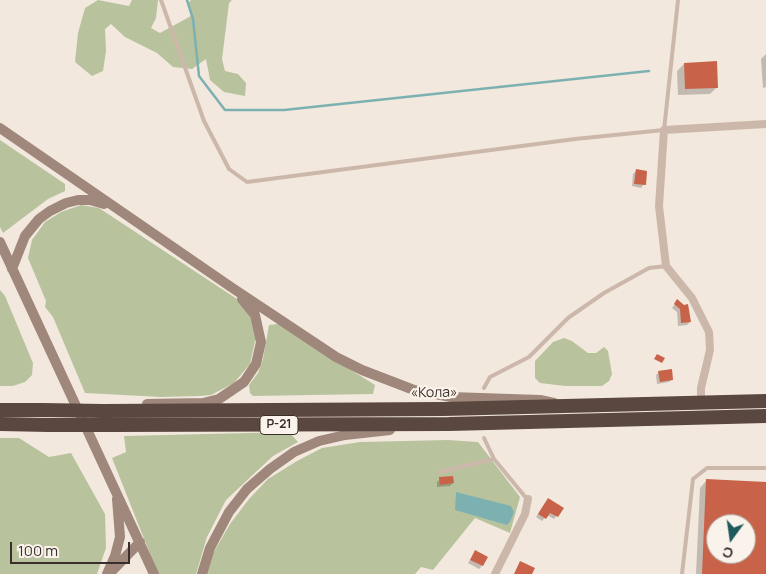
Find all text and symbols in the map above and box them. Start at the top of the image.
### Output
street label: «Кола» [410,384,458,402]
road number: Р-21 [260,416,298,434]
north arrow [706,514,756,564]
scale bar [12,532,132,564]
text: 100 m [18,540,58,561]
text: С [720,543,735,564]

